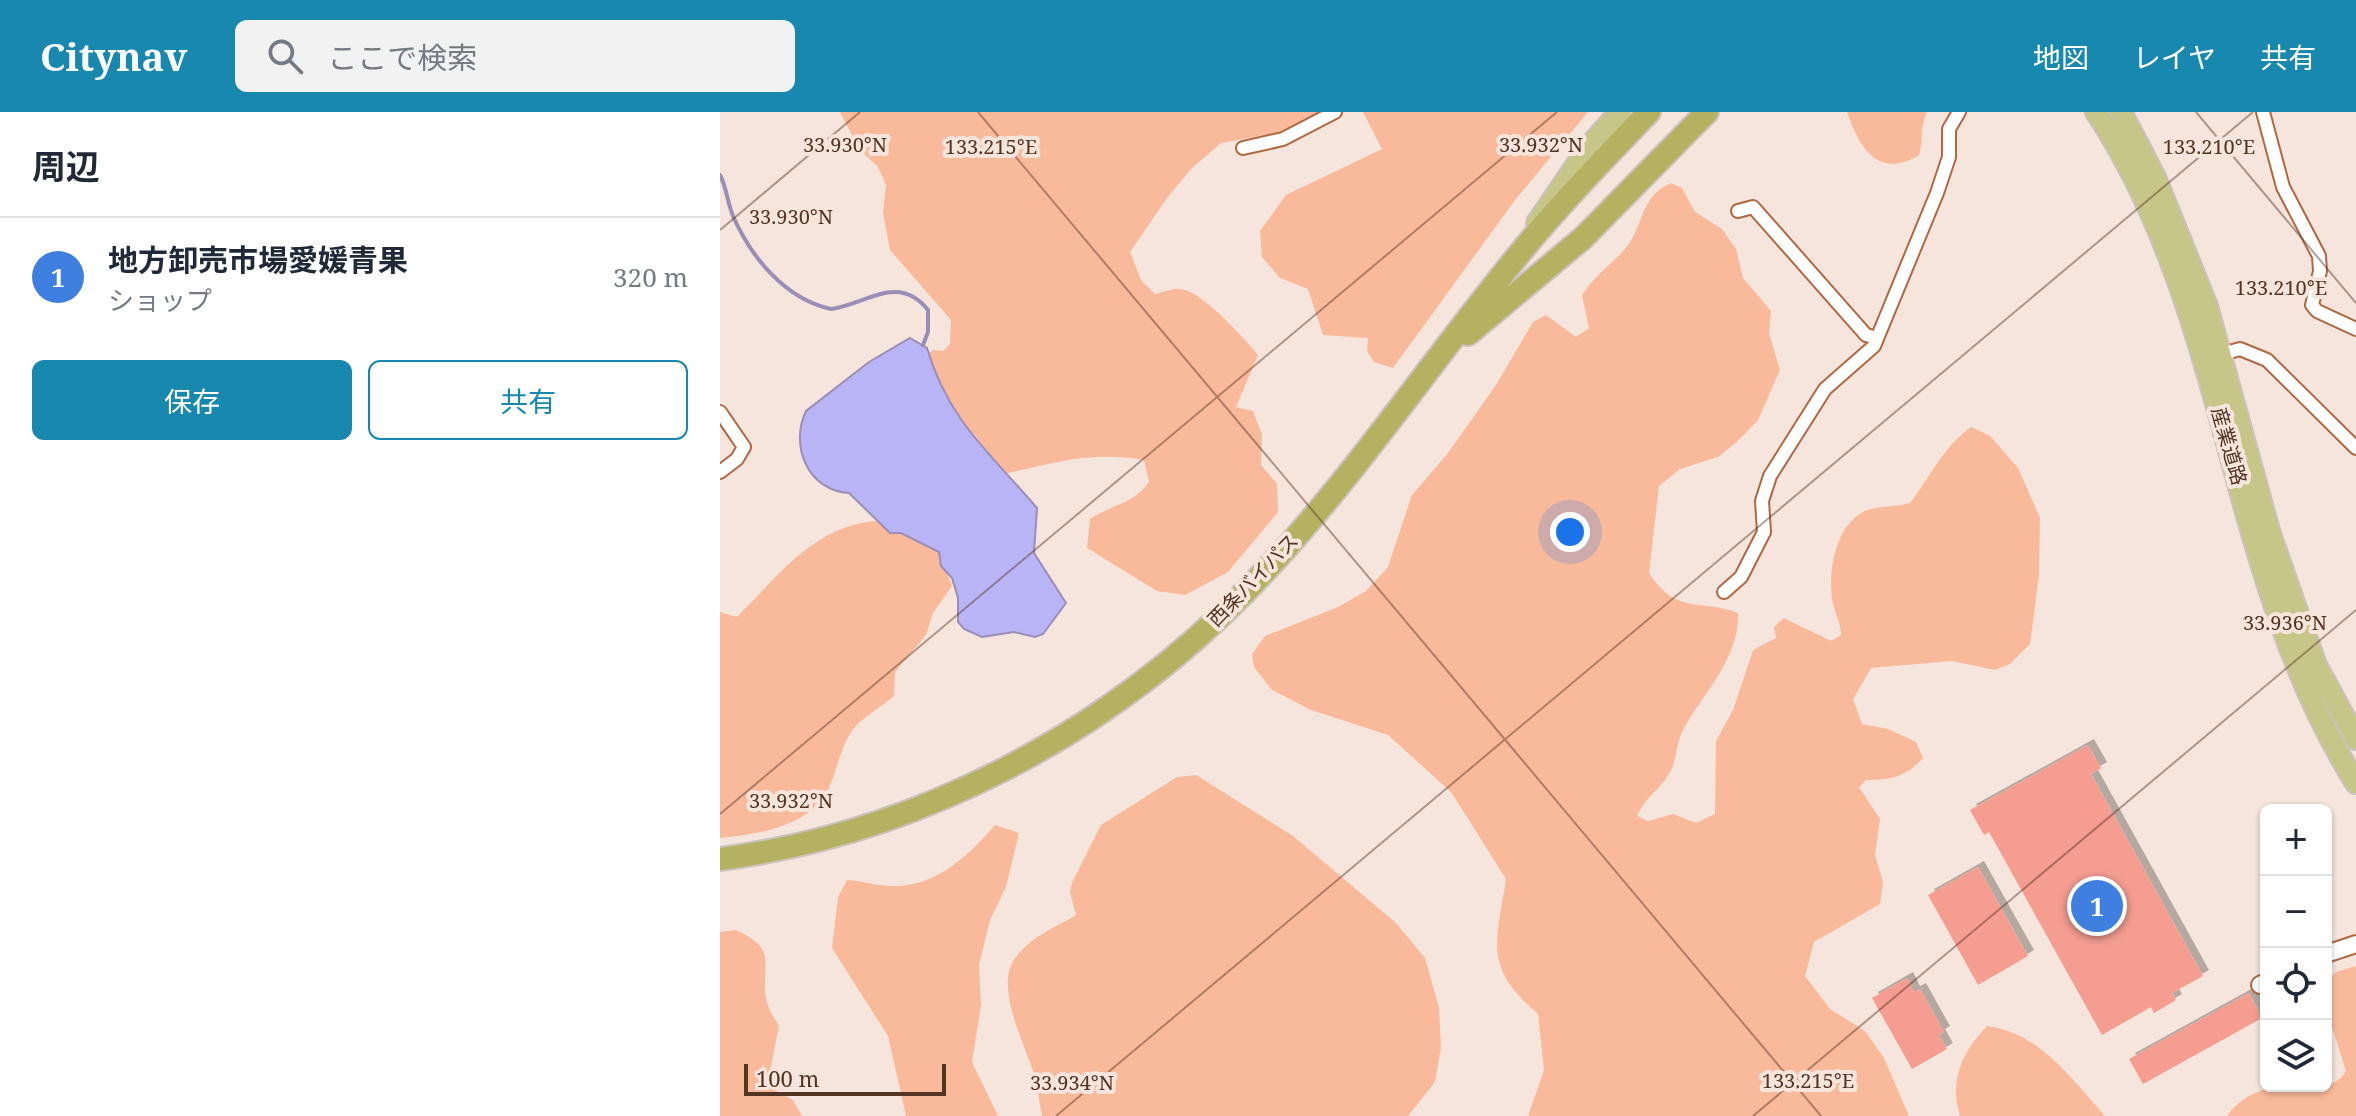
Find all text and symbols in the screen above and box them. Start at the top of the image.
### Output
search box [235,20,795,92]
text: Citynav [40,30,187,82]
icon: search [263,34,307,78]
text: ここで検索 [327,37,477,78]
text: 地図 [2033,38,2089,76]
text: レイヤ [2133,38,2216,76]
text: 共有 [2260,38,2316,76]
text: 33.930°N [803,131,887,158]
text: 33.932°N [1499,131,1583,158]
text: 133.215°E [945,133,1037,160]
text: 133.210°E [2163,133,2255,160]
text: 周辺 [32,143,100,189]
text: 33.930°N [749,203,833,230]
text: 地方卸売市場愛媛青果 [108,239,408,280]
text: 1 [51,259,65,295]
text: 320 m [613,259,688,295]
text: 133.210°E [2235,274,2327,301]
text: ショップ [108,282,212,318]
button: 保存 [32,360,352,440]
button: 共有 [368,360,688,440]
street label: 産業道路 [2205,404,2253,488]
your location [1550,512,1590,552]
street label: 西条バイパス [1201,527,1304,632]
text: 33.936°N [2243,609,2327,636]
text: 33.932°N [749,787,833,814]
map controls [2260,804,2332,1092]
button: + [2260,804,2332,876]
pin: 1 [2071,876,2123,936]
button: − [2260,876,2332,948]
button: locate [2260,948,2332,1020]
button: layers [2260,1020,2332,1092]
scale bar [744,1060,946,1096]
text: 100 m [756,1063,819,1093]
text: 133.215°E [1762,1067,1854,1094]
text: 33.934°N [1030,1069,1114,1096]

